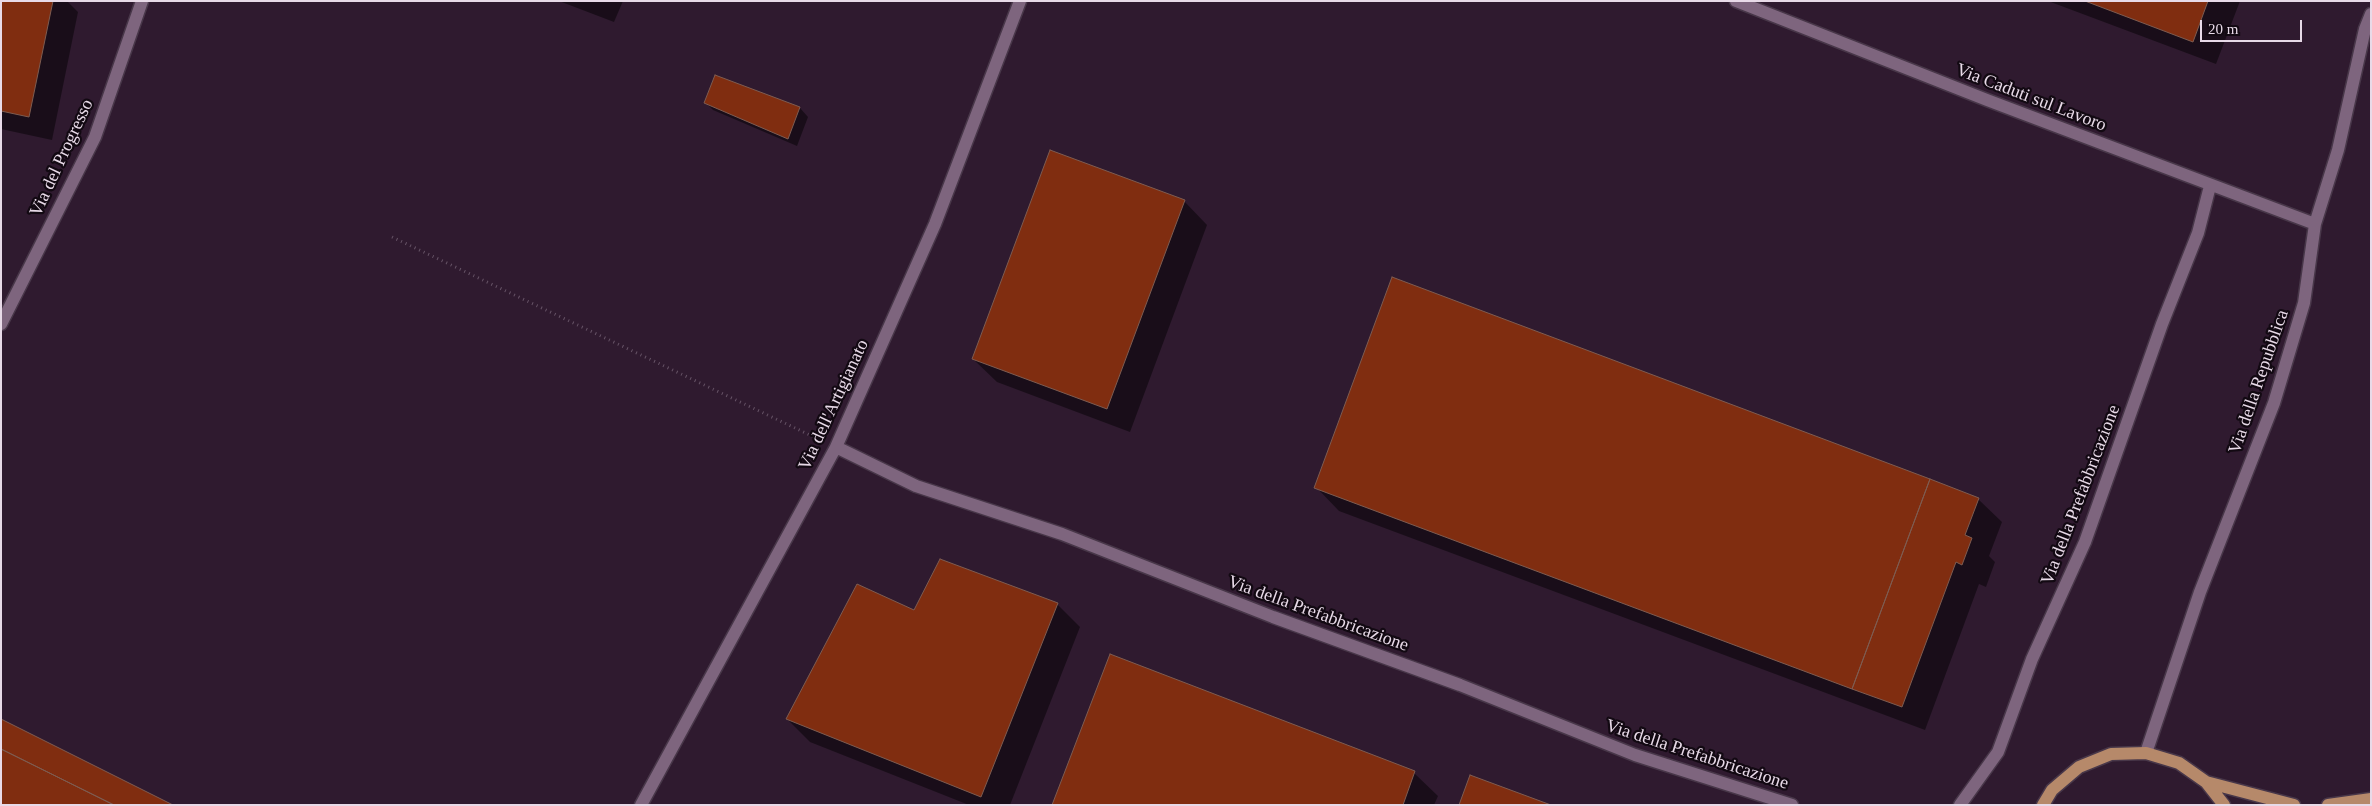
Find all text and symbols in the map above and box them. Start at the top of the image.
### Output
scale bar [2202,10,2304,42]
text: 20 m [2208,21,2238,37]
street label: Via Caduti sul Lavoro [1953,59,2109,137]
street label: Via del Progresso [25,96,99,220]
street label: Via della Repubblica [2224,307,2294,457]
street label: Via dell'Artigianato [794,336,874,474]
street label: Via della Prefabbricazione [2037,402,2125,588]
street label: Via della Prefabbricazione [1225,571,1411,657]
street label: Via della Prefabbricazione [1603,715,1791,795]

